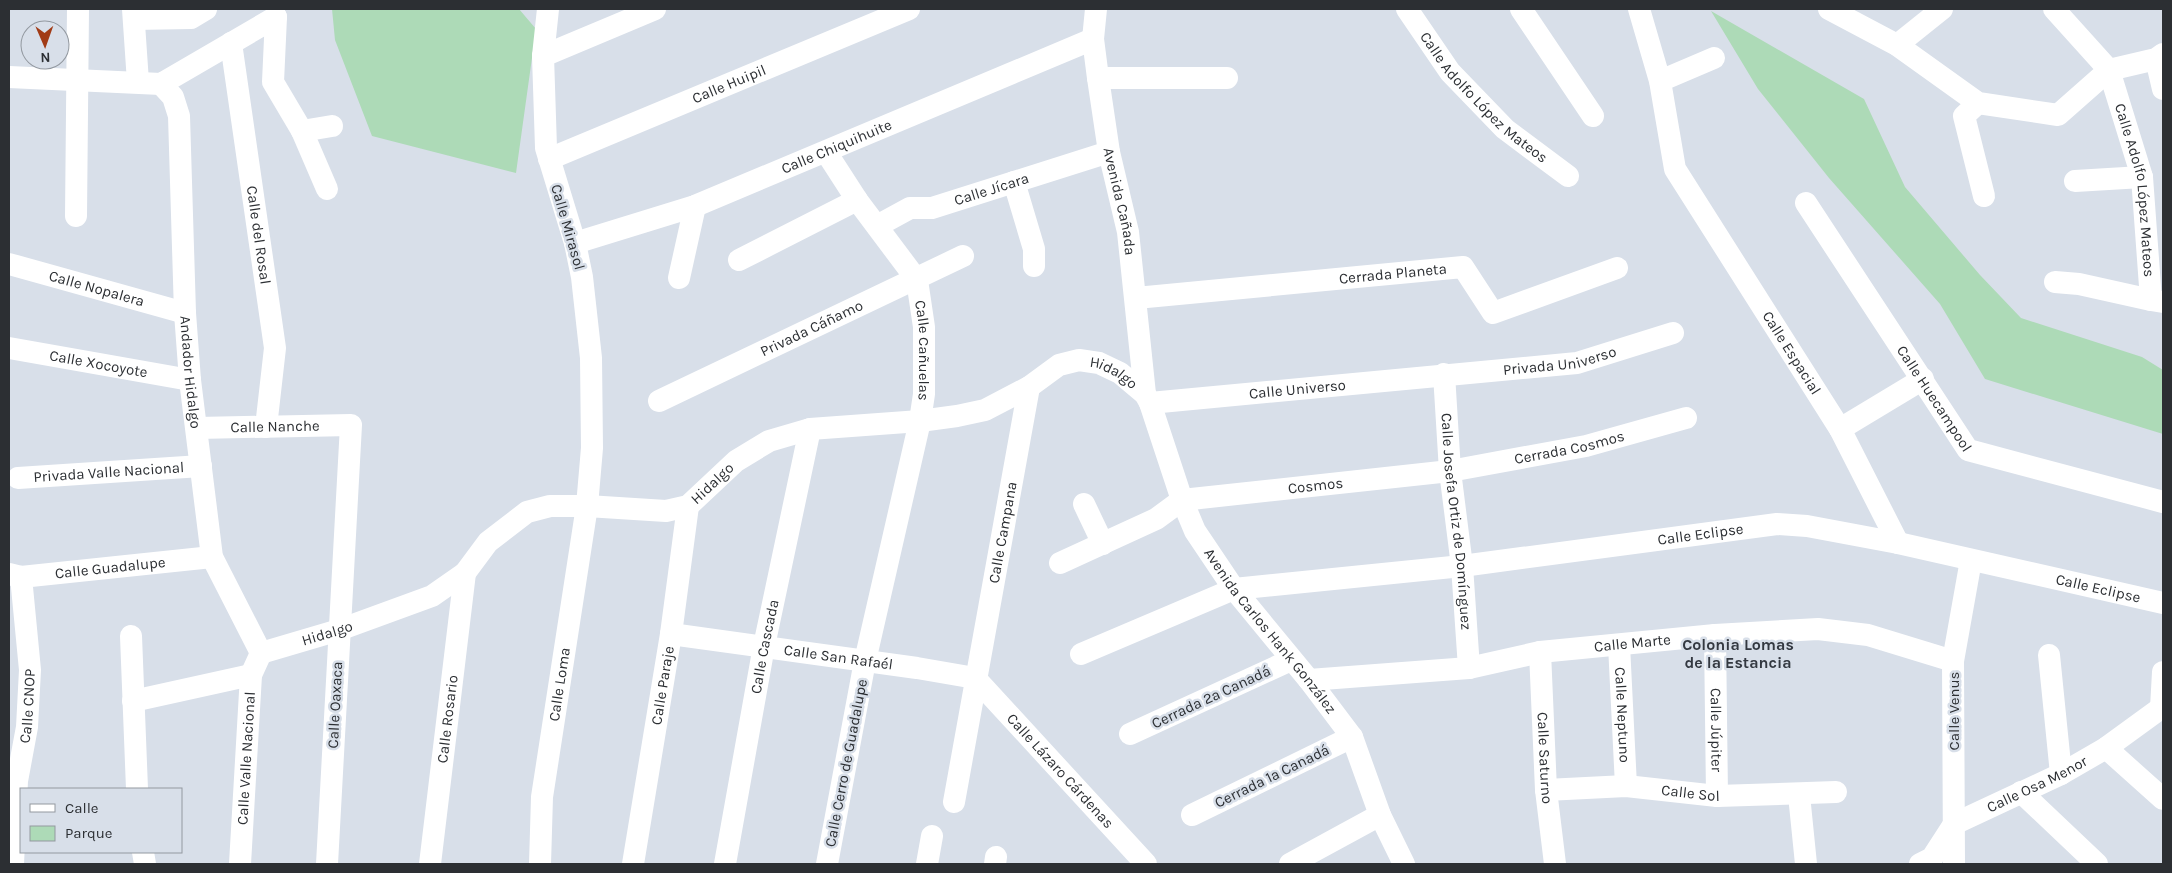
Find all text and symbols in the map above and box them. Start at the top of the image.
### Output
north arrow [20,20,70,70]
street label: Calle Adolfo López Mateos [1416,28,1551,167]
text: N [40,49,51,66]
street label: Calle Huipil [689,61,769,107]
street label: Calle Adolfo López Mateos [2111,101,2158,278]
street label: Calle Chiquihuite [778,115,894,178]
street label: Avenida Cañada [1099,147,1139,256]
street label: Calle Jícara [952,169,1031,209]
street label: Calle Mirasol [547,182,589,272]
street label: Calle del Rosal [243,185,275,285]
street label: Cerrada Planeta [1338,260,1448,288]
street label: Calle Nopalera [47,267,146,310]
street label: Privada Cáñamo [757,296,866,360]
street label: Calle Cañuelas [911,299,933,402]
street label: Calle Espacial [1759,308,1825,398]
street label: Andador Hidalgo [176,315,205,430]
street label: Privada Universo [1502,342,1618,379]
street label: Calle Huecampool [1893,342,1976,455]
street label: Calle Xocoyote [48,346,149,381]
street label: Hidalgo [1089,353,1141,393]
street label: Calle Universo [1248,376,1347,403]
street label: Calle Josefa Ortiz de Domínguez [1437,412,1475,631]
street label: Calle Nanche [230,417,320,436]
street label: Cerrada Cosmos [1513,427,1626,468]
street label: Privada Valle Nacional [33,458,185,486]
street label: Hidalgo [687,459,738,508]
street label: Cosmos [1287,474,1344,497]
street label: Calle Campana [985,480,1021,585]
street label: Calle Eclipse [1656,520,1745,549]
street label: Avenida Carlos Hank González [1200,545,1340,717]
street label: Calle Guadalupe [54,553,166,582]
street label: Calle Eclipse [2054,570,2142,607]
street label: Calle Cascada [747,598,783,695]
street label: Hidalgo [299,617,355,650]
street label: Calle Marte [1593,630,1671,656]
district label: Colonia Lomas de la Estancia [1682,635,1794,672]
street label: Calle San Rafaél [783,641,894,674]
street label: Calle Paraje [647,645,678,726]
street label: Calle Loma [545,646,574,723]
street label: Calle Oaxaca [324,661,346,749]
street label: Cerrada 2ª Canadá [1149,662,1273,732]
street label: Calle Neptuno [1611,667,1634,763]
street label: Calle CNOP [15,668,39,745]
street label: Calle Venus [1945,672,1963,750]
street label: Calle Rosario [433,674,462,764]
street label: Calle Cerro de Guadalupe [821,678,871,848]
street label: Calle Júpiter [1707,688,1726,773]
street label: Calle Valle Nacional [233,691,259,825]
street label: Calle Lázaro Cárdenas [1003,710,1118,832]
street label: Calle Saturno [1534,712,1557,805]
street label: Cerrada 1ª Canadá [1212,740,1332,812]
street label: Calle Osa Menor [1984,752,2091,816]
street label: Calle Sol [1660,781,1720,805]
legend [20,788,182,853]
text: Calle [65,799,99,817]
text: Parque [65,824,113,842]

